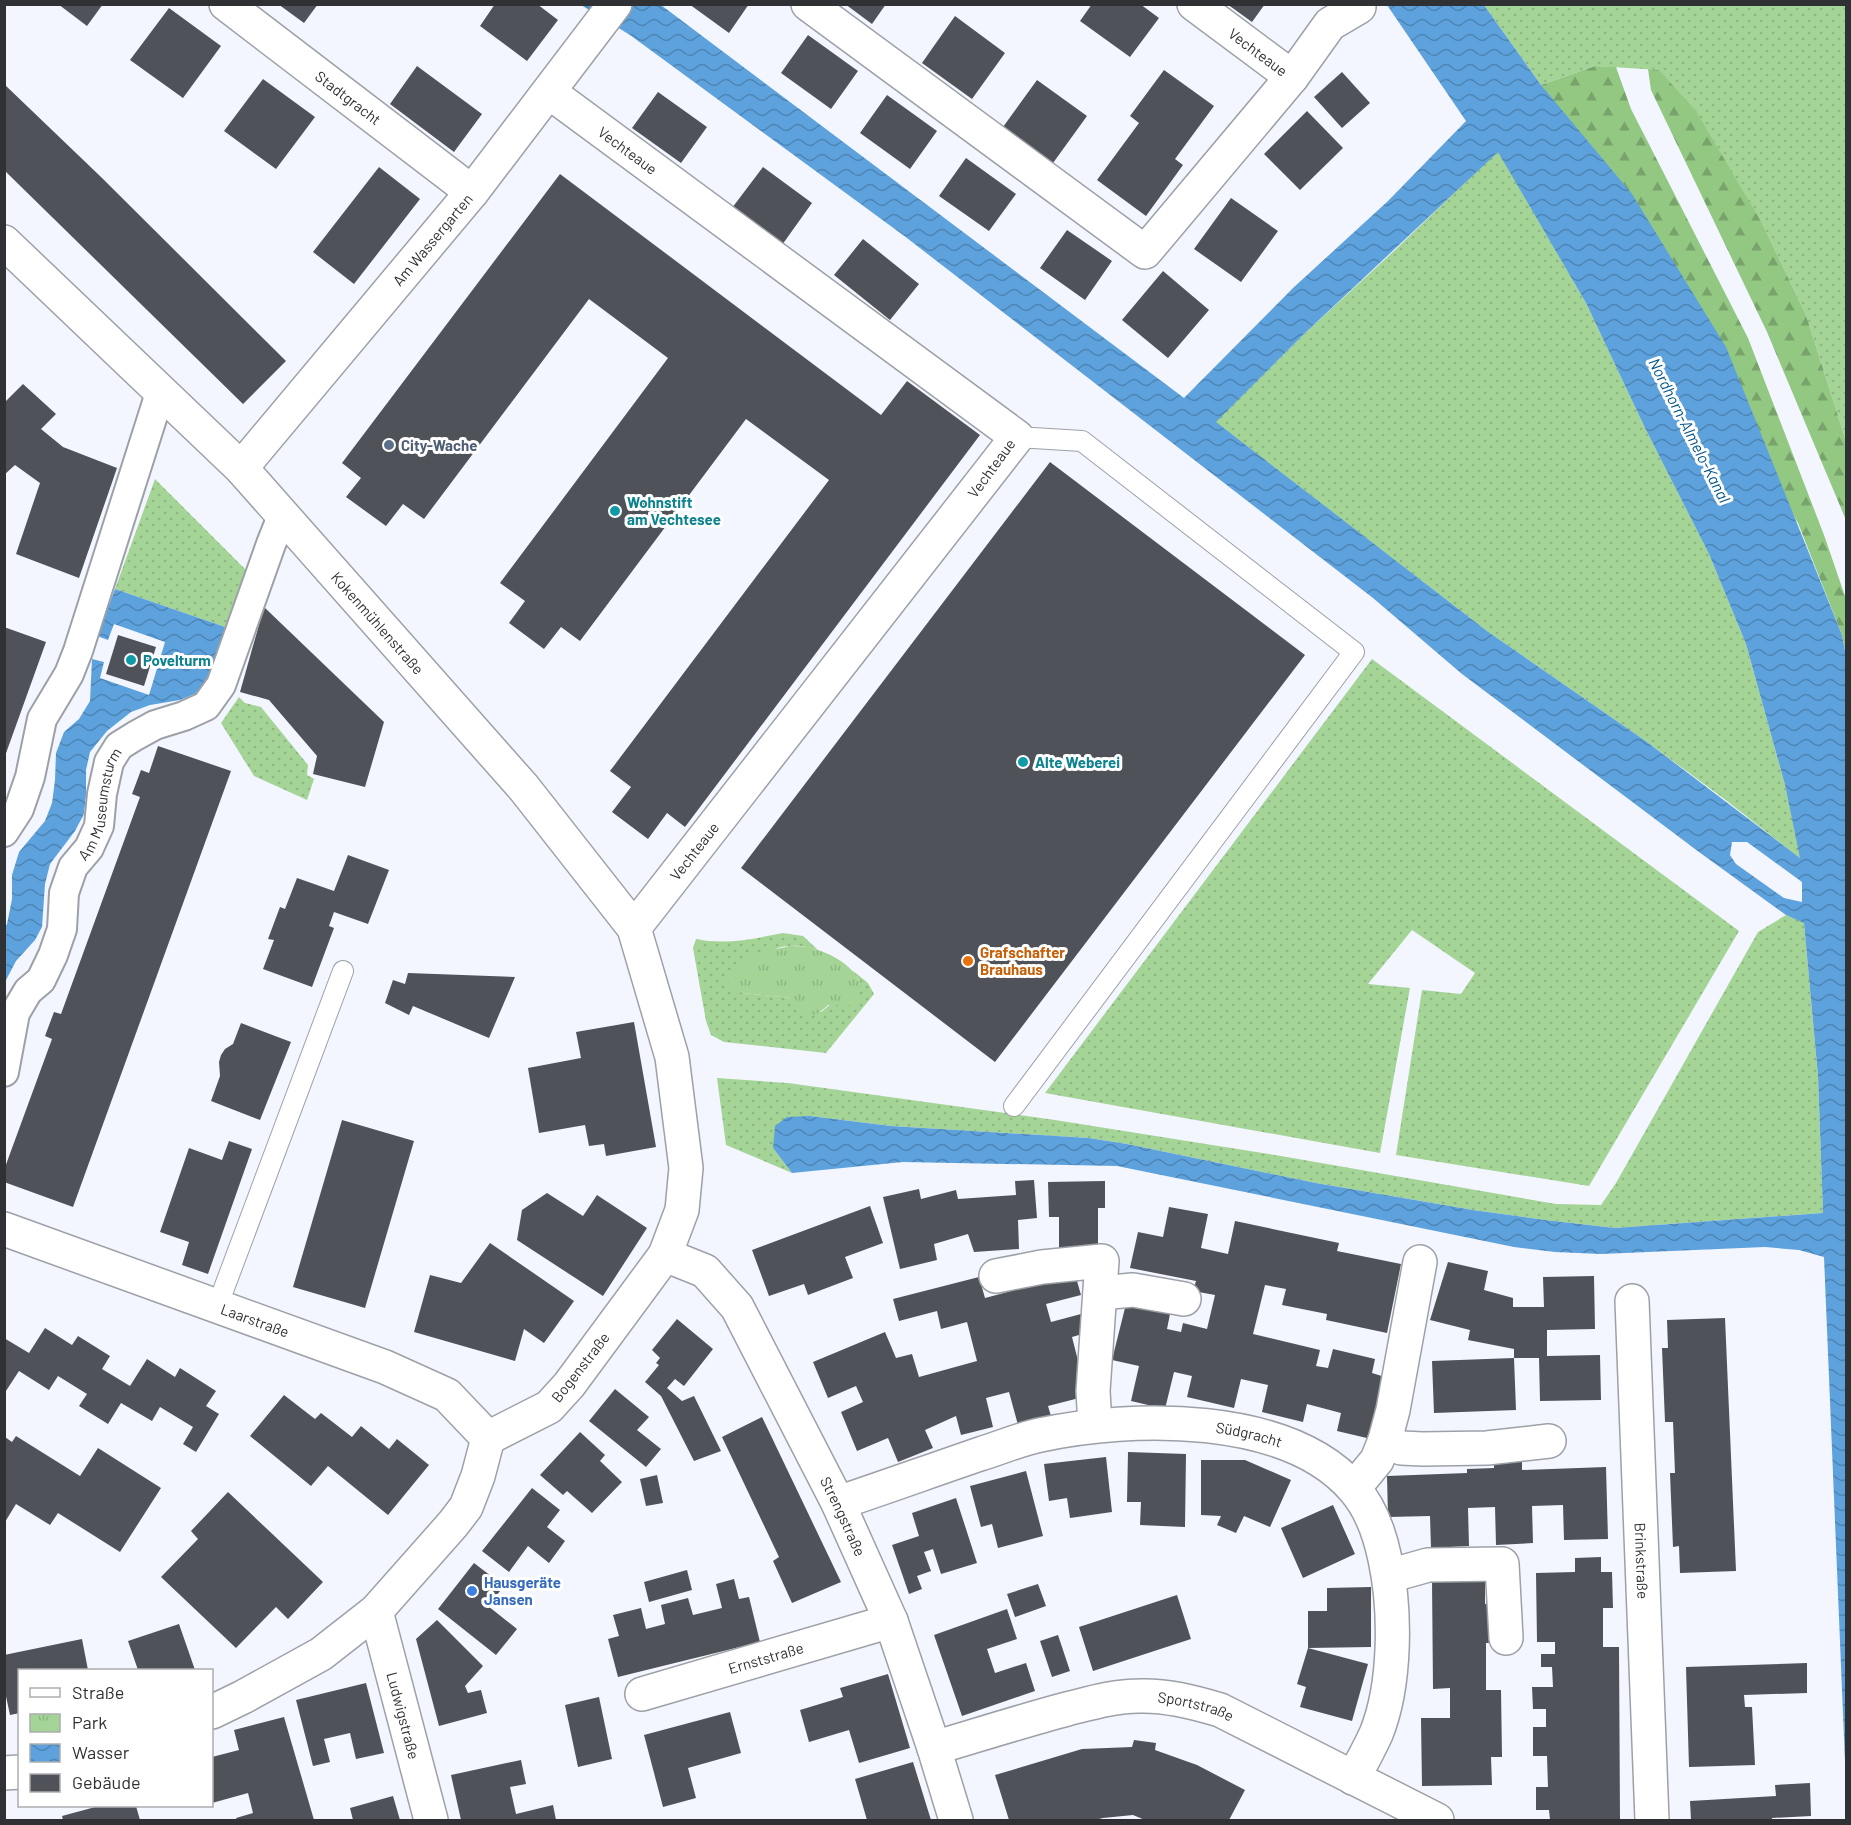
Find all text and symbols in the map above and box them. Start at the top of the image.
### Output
street label: Vechteaue [1225,24,1291,80]
street label: Stadtgracht [312,67,385,128]
street label: Vechteaue [595,122,661,178]
street label: Am Wassergarten [388,190,476,289]
water label: Nordhorn-Almelo-Kanal [1645,354,1735,506]
street label: Vechteaue [963,435,1019,501]
place label: City-Wache [401,436,477,454]
marker: City-Wache [382,438,396,452]
place label: Wohnstift am Vechtesee [627,493,721,528]
marker: Wohnstift am Vechtesee [608,504,622,518]
street label: Kokenmühlenstraße [328,568,428,678]
place label: Povelturm [143,651,211,669]
marker: Povelturm [124,653,138,667]
street label: Am Museumsturm [74,744,125,864]
place label: Alte Weberei [1035,753,1120,771]
marker: Alte Weberei [1016,755,1030,769]
street label: Vechteaue [666,818,722,884]
place label: Grafschafter Brauhaus [980,943,1065,978]
marker: Grafschafter Brauhaus [961,954,975,968]
street label: Laarstraße [218,1299,292,1341]
street label: Bogenstraße [547,1328,613,1406]
street label: Südgracht [1215,1418,1285,1451]
street label: Strengstraße [817,1473,870,1559]
street label: Brinkstraße [1632,1522,1652,1599]
place label: Hausgeräte Jansen [484,1573,561,1608]
marker: Hausgeräte Jansen [465,1584,479,1598]
street label: Ernststraße [726,1638,805,1677]
legend [18,1669,213,1807]
street label: Ludwigstraße [383,1670,424,1761]
text: Straße [72,1681,124,1703]
street label: Sportstraße [1157,1687,1237,1725]
text: Park [72,1711,107,1733]
text: Wasser [72,1741,130,1763]
text: Gebäude [72,1771,141,1793]

